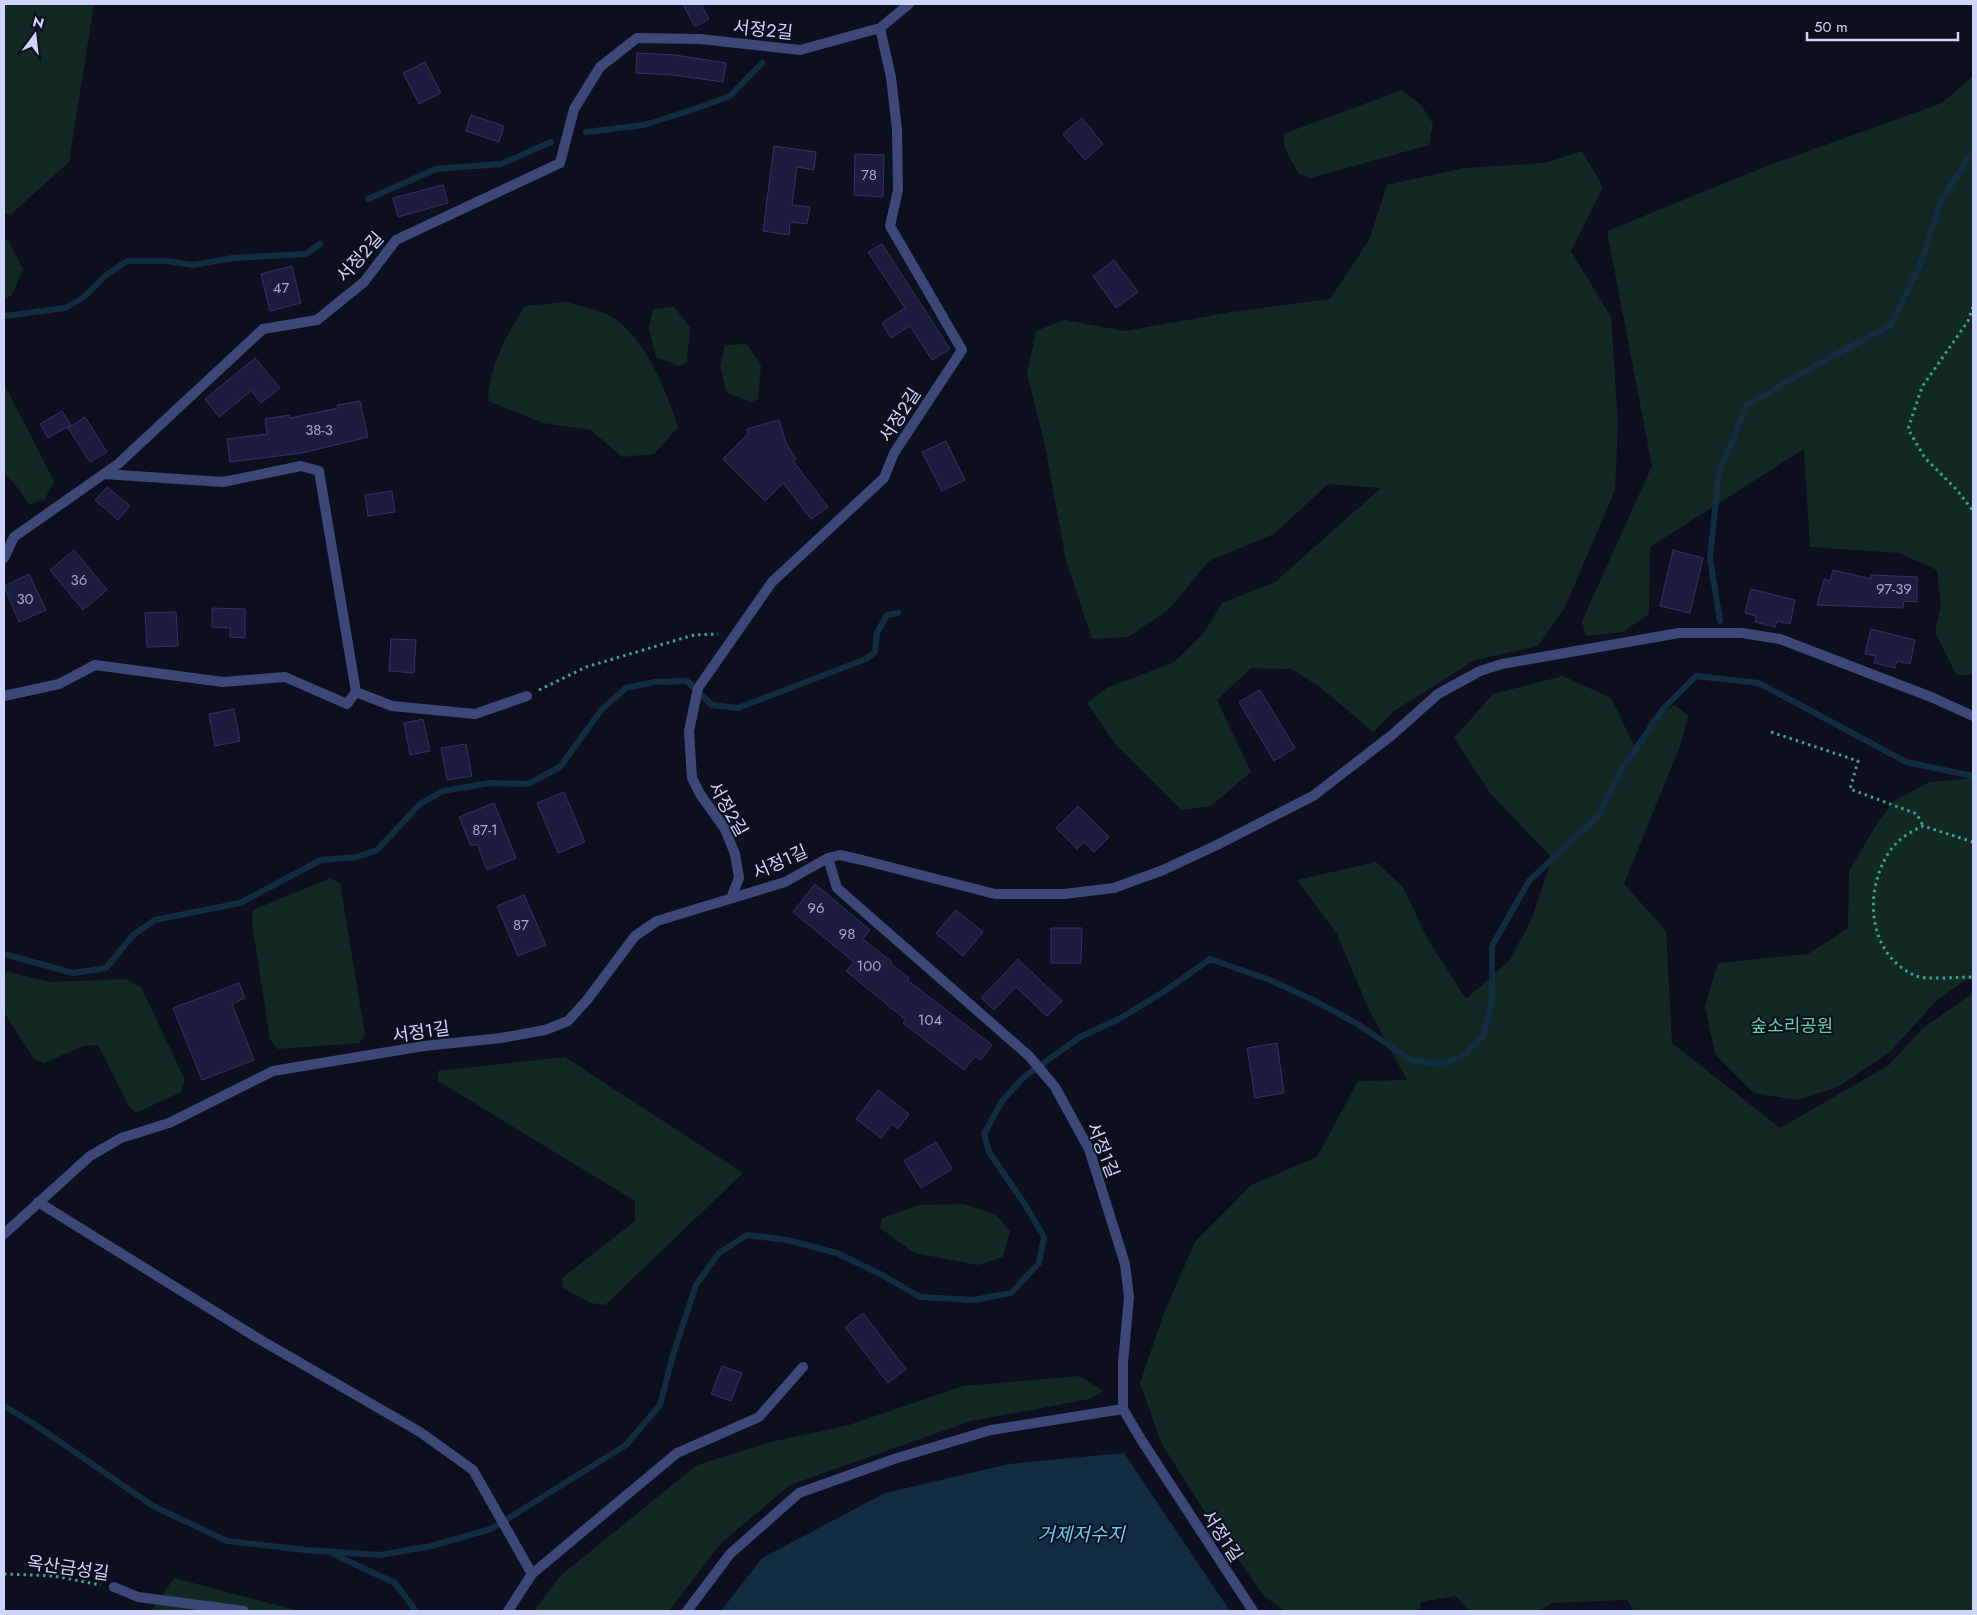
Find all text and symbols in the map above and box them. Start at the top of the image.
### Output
north arrow [10,10,60,60]
scale bar [1807,10,1958,42]
text: N [30,11,46,34]
street label: 서정2길 [732,14,794,46]
text: 50 m [1814,16,1848,38]
house number: 78 [861,164,877,186]
street label: 서정2길 [330,226,390,288]
house number: 47 [273,277,289,299]
street label: 서정2길 [873,383,927,447]
house number: 38-3 [305,419,333,441]
house number: 36 [71,569,87,591]
house number: 97-39 [1876,578,1912,600]
house number: 30 [16,588,34,610]
street label: 서정2길 [702,777,754,841]
house number: 87-1 [472,819,498,841]
street label: 서정1길 [748,838,812,886]
house number: 96 [807,897,825,919]
house number: 87 [513,914,529,936]
house number: 98 [839,923,855,945]
house number: 100 [857,955,881,977]
house number: 104 [918,1009,943,1031]
park label: 숲소리공원 [1751,1013,1833,1039]
street label: 서정1길 [391,1015,451,1049]
street label: 서정1길 [1080,1118,1126,1182]
street label: 서정1길 [1195,1505,1249,1567]
water label: 거제저수지 [1037,1521,1126,1548]
street label: 옥산금성길 [25,1549,111,1587]

